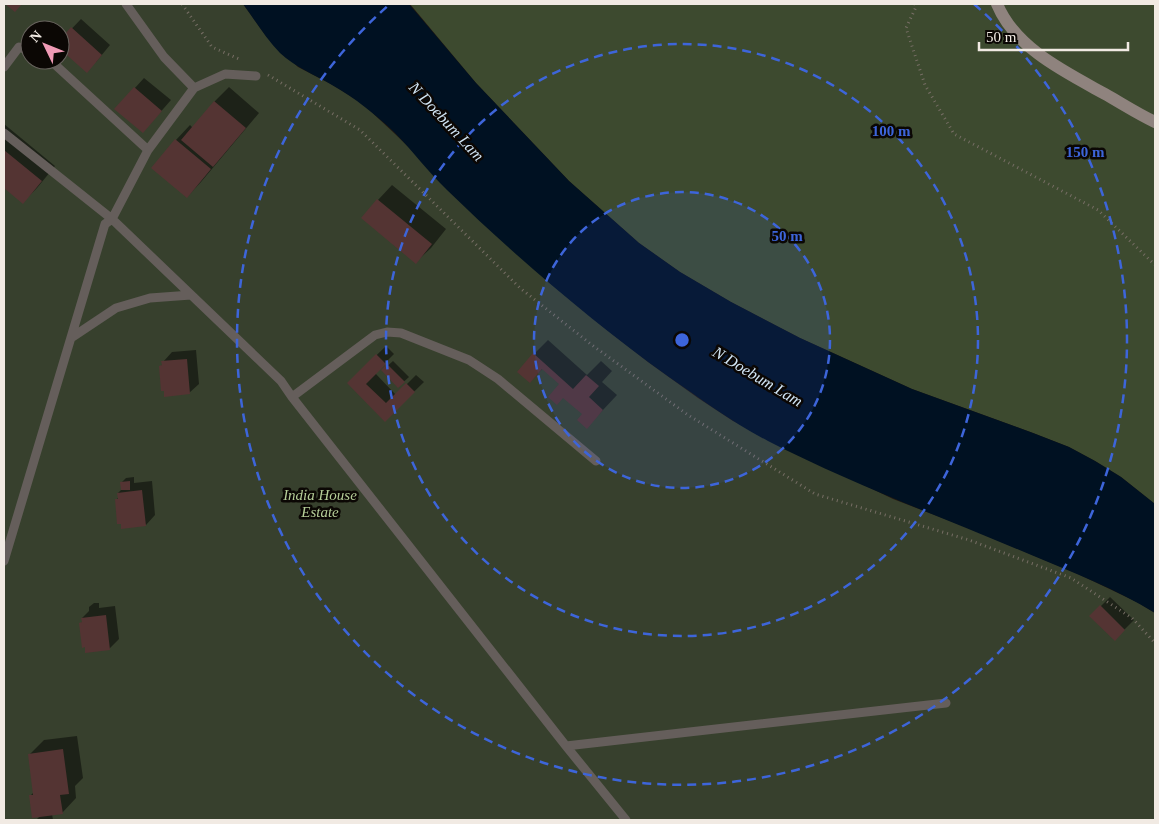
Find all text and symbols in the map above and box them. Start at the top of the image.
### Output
north arrow [20,20,70,70]
scale bar [979,20,1128,52]
text: N [27,28,45,45]
text: 50 m [986,29,1017,45]
water label: N Doebum Lam [405,78,487,164]
text: 100 m [872,123,911,139]
text: 150 m [1066,144,1105,160]
text: 50 m [771,228,803,244]
centre of rings [673,331,691,349]
water label: N Doebum Lam [709,343,806,410]
park label: India House Estate [282,487,357,520]

